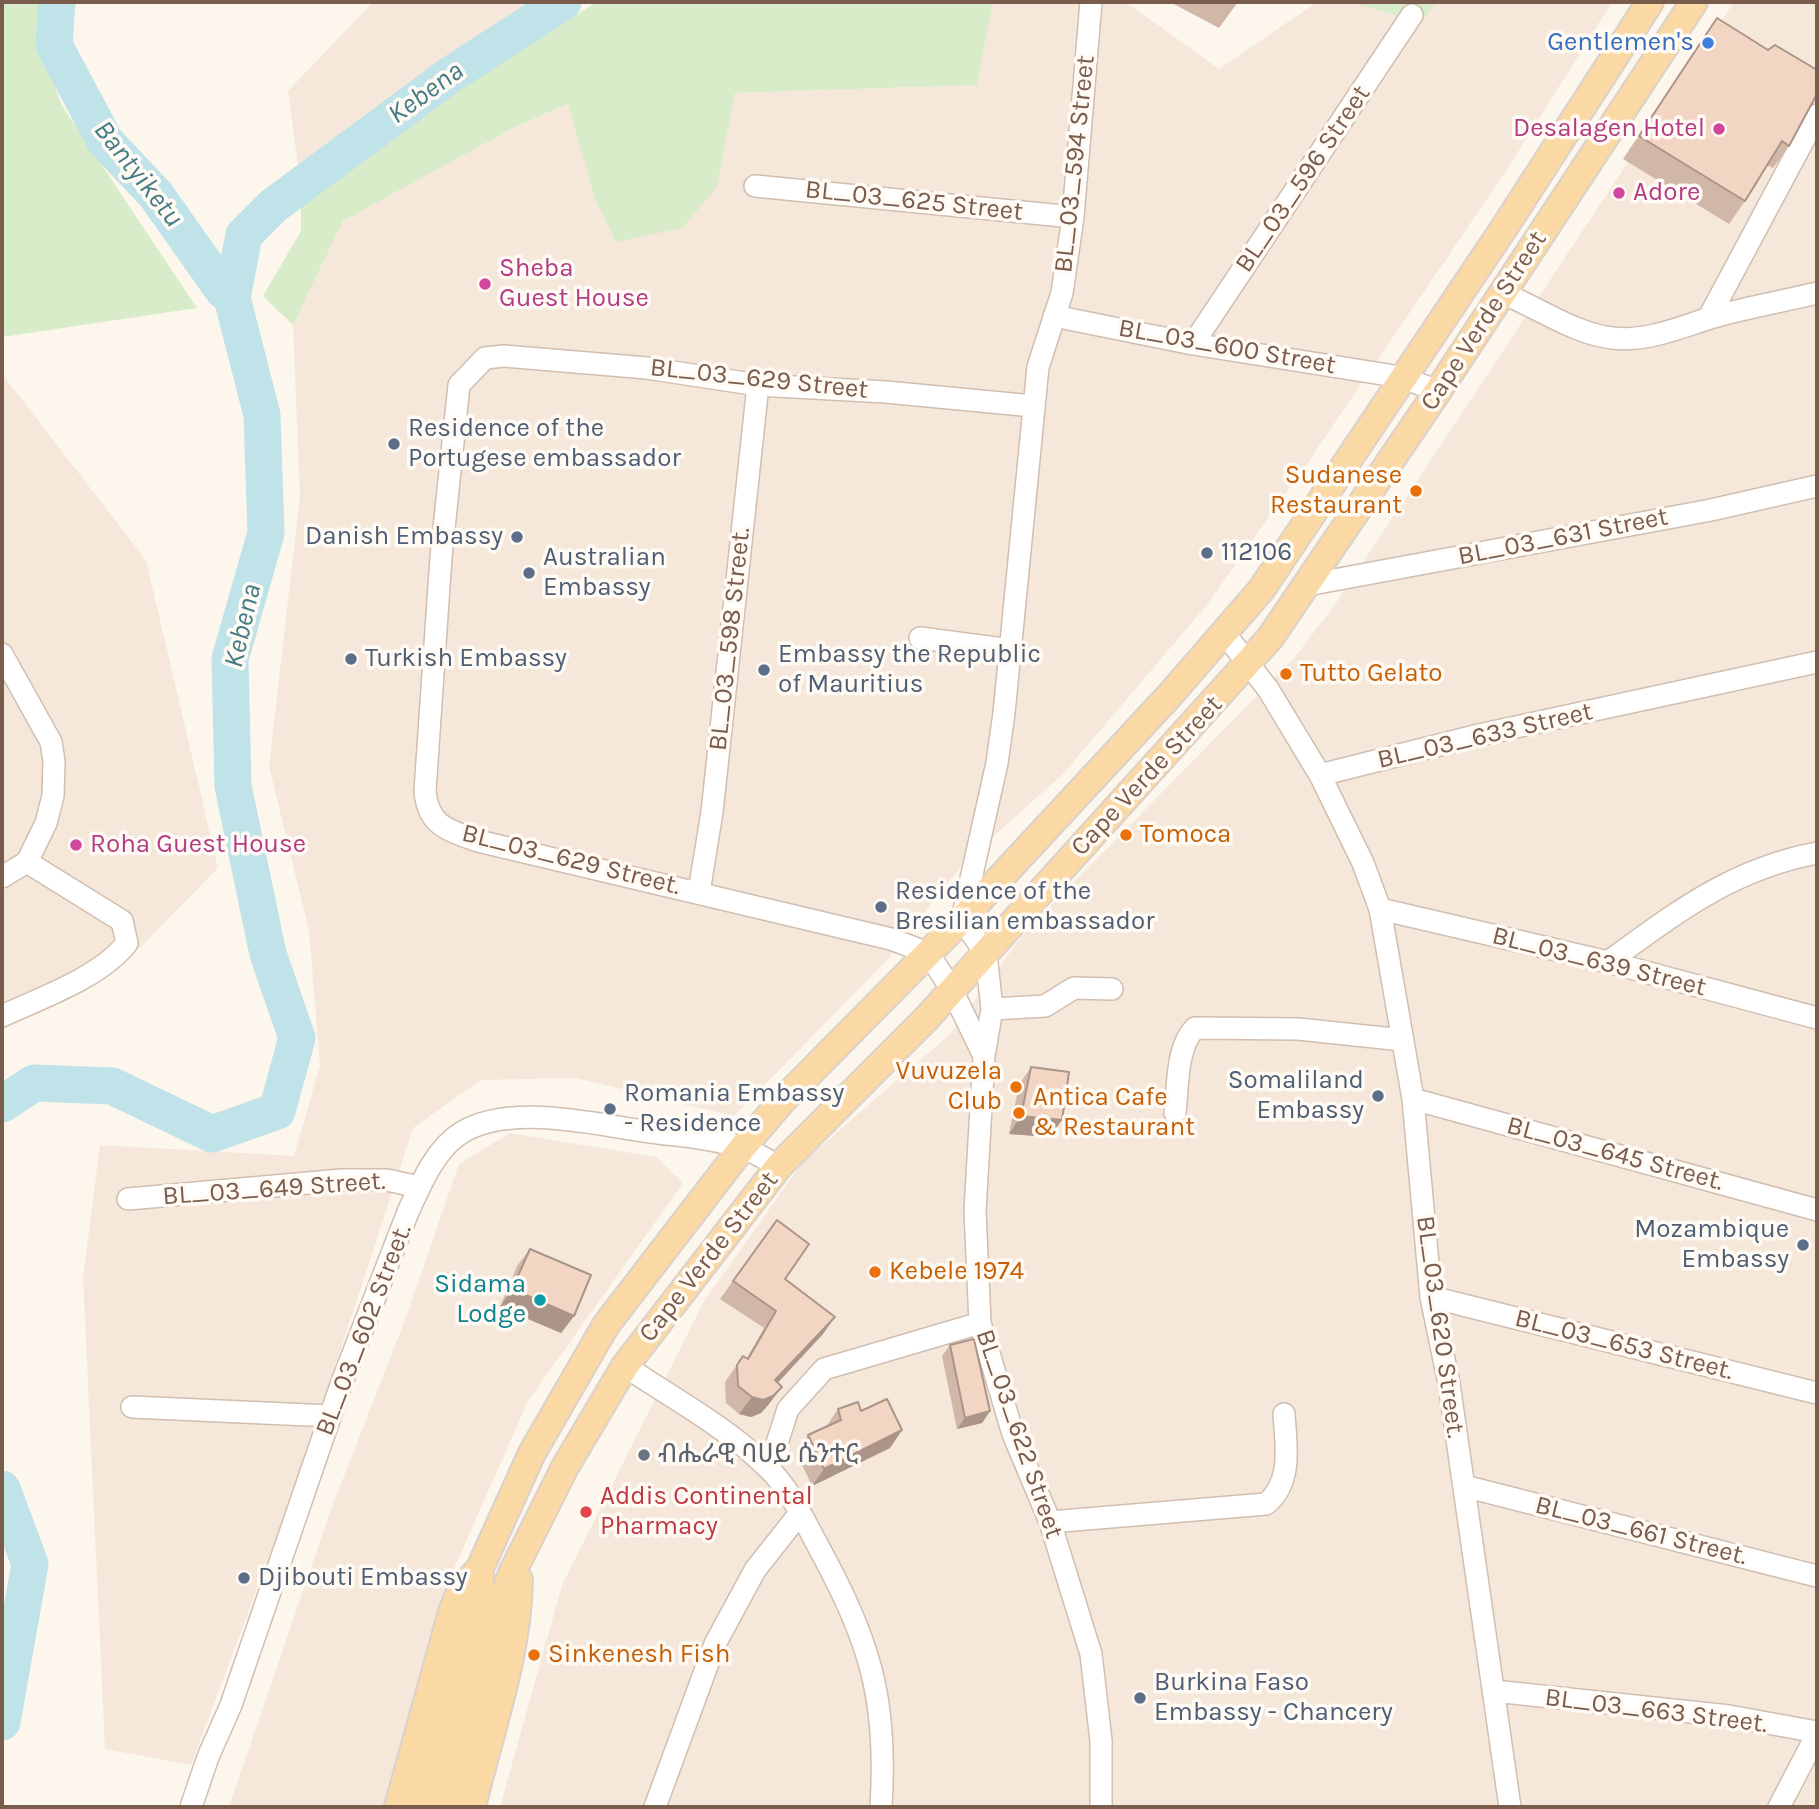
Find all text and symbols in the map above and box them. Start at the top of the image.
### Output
place label: Gentlemen's [1547,27,1694,59]
marker: Gentlemen's [1700,35,1716,51]
water label: Kebena [382,54,470,132]
street label: BL_03_594 Street [1048,54,1102,274]
street label: BL_03_596 Street [1229,80,1377,278]
place label: Desalagen Hotel [1513,113,1705,145]
water label: Bantyiketu [86,114,190,234]
marker: Desalagen Hotel [1711,121,1727,137]
street label: BL_03_625 Street [803,174,1025,228]
place label: Adore [1633,177,1700,209]
marker: Adore [1611,185,1627,201]
street label: Cape Verde Street [1414,225,1554,417]
place label: Sheba Guest House [499,253,649,314]
marker: Sheba Guest House [477,276,493,292]
street label: BL_03_600 Street [1116,313,1338,381]
street label: BL_03_629 Street [648,352,870,406]
place label: Residence of the Portugese embassador [408,413,681,474]
marker: Residence of the Portugese embassador [386,436,402,452]
place label: Sudanese Restaurant [1270,460,1402,522]
marker: Sudanese Restaurant [1408,483,1424,499]
street label: BL_03_631 Street [1455,501,1671,573]
place label: Danish Embassy [305,521,503,553]
street label: BL_03_598 Street. [703,526,757,752]
marker: Danish Embassy [509,529,525,545]
place label: 112106 [1221,537,1292,569]
place label: Australian Embassy [543,542,666,604]
marker: 112106 [1199,545,1215,561]
marker: Australian Embassy [521,565,537,581]
water label: Kebena [217,581,269,671]
place label: Embassy the Republic of Mauritius [778,639,1041,700]
place label: Turkish Embassy [365,643,567,675]
marker: Turkish Embassy [343,651,359,667]
place label: Tutto Gelato [1300,658,1443,690]
marker: Embassy the Republic of Mauritius [756,662,772,678]
marker: Tutto Gelato [1278,666,1294,682]
street label: Cape Verde Street [1065,689,1229,863]
street label: BL_03_633 Street [1374,696,1596,776]
street label: BL_03_629 Street. [459,818,683,902]
place label: Tomoca [1140,819,1231,851]
marker: Tomoca [1118,827,1134,843]
place label: Roha Guest House [90,829,306,861]
marker: Roha Guest House [68,837,84,853]
place label: Residence of the Bresilian embassador [895,876,1155,938]
marker: Residence of the Bresilian embassador [873,899,889,915]
street label: BL_03_639 Street [1489,920,1709,1004]
place label: Vuvuzela Club [896,1056,1002,1118]
place label: Somaliland Embassy [1228,1065,1364,1126]
place label: Romania Embassy - Residence [624,1078,844,1140]
marker: Vuvuzela Club [1008,1079,1024,1095]
place label: Antica Cafe & Restaurant [1033,1082,1195,1144]
marker: Somaliland Embassy [1370,1088,1386,1104]
marker: Romania Embassy - Residence [602,1101,618,1117]
marker: Antica Cafe & Restaurant [1011,1105,1027,1121]
street label: BL_03_645 Street. [1503,1110,1727,1198]
street label: BL_03_649 Street. [161,1166,387,1212]
street label: Cape Verde Street [633,1166,785,1348]
street label: BL_03_620 Street. [1409,1214,1471,1440]
place label: Mozambique Embassy [1634,1214,1789,1276]
street label: BL_03_602 Street. [309,1220,419,1440]
marker: Mozambique Embassy [1795,1237,1811,1253]
place label: Kebele 1974 [889,1256,1024,1288]
marker: Kebele 1974 [867,1264,883,1280]
place label: Sidama Lodge [434,1269,526,1330]
marker: Sidama Lodge [532,1292,548,1308]
street label: BL_03_653 Street. [1512,1303,1736,1387]
street label: BL_03_622 Street [969,1325,1069,1543]
place label: ብሔራዊ ባሀይ ሴንተር [658,1439,858,1471]
marker: ብሔራዊ ባሀይ ሴንተር [636,1447,652,1463]
place label: Addis Continental Pharmacy [600,1481,813,1542]
street label: BL_03_661 Street. [1532,1490,1750,1572]
marker: Addis Continental Pharmacy [578,1504,594,1520]
place label: Djibouti Embassy [258,1562,468,1594]
marker: Djibouti Embassy [236,1570,252,1586]
place label: Sinkenesh Fish [548,1639,730,1671]
marker: Sinkenesh Fish [526,1647,542,1663]
place label: Burkina Faso Embassy - Chancery [1154,1667,1393,1728]
street label: BL_03_663 Street. [1543,1682,1769,1740]
marker: Burkina Faso Embassy - Chancery [1132,1690,1148,1706]

